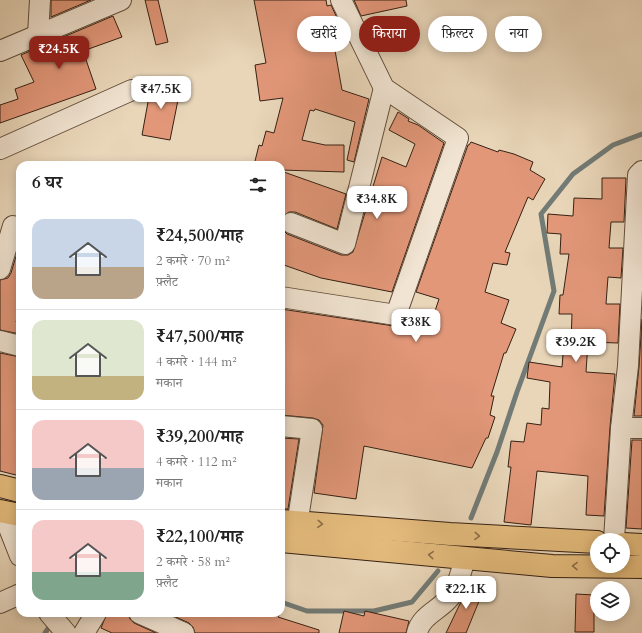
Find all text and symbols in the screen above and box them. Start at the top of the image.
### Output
chip: खरीदें [297,16,351,52]
chip: किराया [359,16,420,52]
chip: फ़िल्टर [428,16,487,52]
chip: नया [495,16,542,52]
pin: ₹24.5K [26,36,92,70]
text: ₹24.5K [38,40,80,58]
pin: ₹47.5K [128,76,194,110]
text: ₹47.5K [140,80,182,98]
text: 6 घर [32,171,62,194]
icon: filters [247,174,269,196]
pin: ₹34.8K [344,186,410,220]
text: ₹34.8K [356,190,398,208]
text: ₹24,500/माह [156,224,243,247]
icon: home [64,235,112,283]
text: 2 कमरे · 70 m² [156,252,230,270]
text: फ़्लैट [156,273,178,291]
pin: ₹38K [392,309,440,343]
text: ₹38K [400,313,432,331]
text: ₹47,500/माह [156,325,243,348]
pin: ₹39.2K [543,329,609,363]
text: ₹39.2K [555,333,597,351]
icon: home [64,336,112,384]
text: 4 कमरे · 144 m² [156,353,237,371]
text: मकान [156,374,182,392]
text: ₹39,200/माह [156,425,243,448]
icon: home [64,436,112,484]
text: 4 कमरे · 112 m² [156,453,237,471]
text: मकान [156,474,182,492]
one-way arrow [317,520,323,529]
text: ₹22,100/माह [156,525,243,548]
one-way arrow [474,531,480,540]
map controls [590,533,630,621]
button: locate [590,533,630,573]
icon: home [64,536,112,584]
one-way arrow [428,551,434,560]
text: 2 कमरे · 58 m² [156,553,230,571]
one-way arrow [572,562,578,570]
text: फ़्लैट [156,574,178,592]
pin: ₹22.1K [433,576,499,610]
text: ₹22.1K [445,580,487,598]
button: layers [590,581,630,621]

